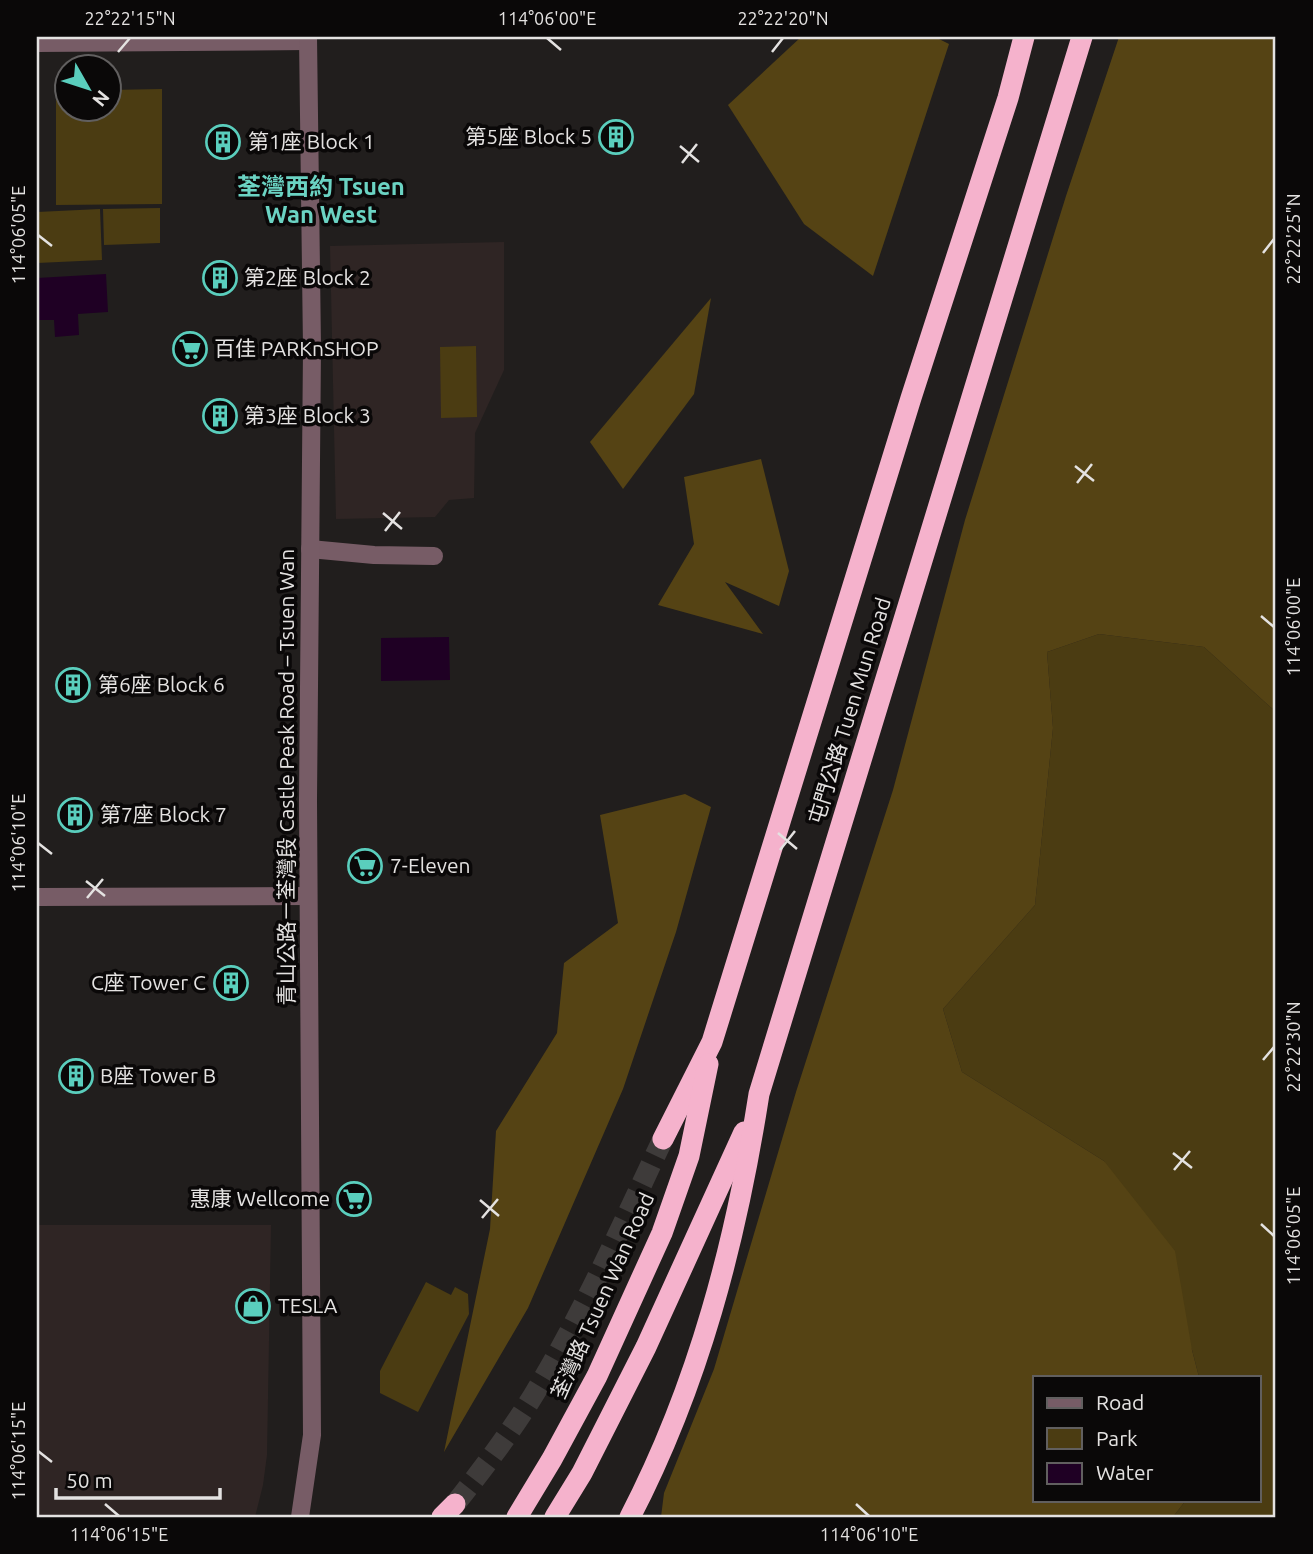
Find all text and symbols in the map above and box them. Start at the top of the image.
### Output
text: 22°22'15"N [84,8,176,28]
text: 114°06'00"E [498,8,596,28]
text: 22°22'20"N [737,8,829,28]
north arrow [52,52,122,122]
text: N [88,86,114,111]
building icon: 第5座 Block 5 [597,118,635,156]
building icon: 第1座 Block 1 [204,123,242,161]
place label: 第5座 Block 5 [465,124,592,148]
place label: 第1座 Block 1 [248,129,375,153]
district label: 荃灣西約 Tsuen Wan West [237,173,405,228]
text: 114°06'05"E [8,186,28,284]
text: 22°22'25"N [1283,193,1303,285]
building icon: 第2座 Block 2 [201,259,239,297]
place label: 第2座 Block 2 [244,265,371,289]
supermarket icon: 百佳 PARKnSHOP [171,330,209,368]
place label: 百佳 PARKnSHOP [214,336,379,360]
building icon: 第3座 Block 3 [201,397,239,435]
place label: 第3座 Block 3 [244,403,371,427]
street label: 青山公路－荃灣段 Castle Peak Road – Tsuen Wan [274,549,298,1005]
text: 114°06'00"E [1283,578,1303,676]
street label: 屯門公路 Tuen Mun Road [803,594,895,827]
building icon: 第6座 Block 6 [54,666,92,704]
place label: 第6座 Block 6 [98,672,225,696]
text: 114°06'10"E [8,794,28,892]
building icon: 第7座 Block 7 [56,796,94,834]
place label: 第7座 Block 7 [100,802,227,826]
supermarket icon: 7-Eleven [346,847,384,885]
place label: 7-Eleven [390,853,471,877]
building icon: C座 Tower C [212,964,250,1002]
place label: C座 Tower C [91,970,206,994]
text: 22°22'30"N [1283,1001,1303,1093]
building icon: B座 Tower B [57,1057,95,1095]
place label: B座 Tower B [100,1063,216,1087]
supermarket icon: 惠康 Wellcome [335,1180,373,1218]
place label: 惠康 Wellcome [190,1186,330,1210]
text: 114°06'05"E [1283,1187,1303,1285]
street label: 荃灣路 Tsuen Wan Road [546,1189,658,1402]
shop icon: TESLA [234,1287,272,1325]
place label: TESLA [278,1293,338,1317]
legend [1033,1376,1260,1502]
text: Road [1096,1390,1144,1414]
text: 114°06'15"E [8,1402,28,1500]
text: Park [1096,1426,1138,1450]
scale bar [56,1456,220,1500]
text: Water [1096,1460,1154,1484]
text: 50 m [66,1468,113,1492]
text: 114°06'15"E [70,1524,168,1544]
text: 114°06'10"E [820,1524,918,1544]

